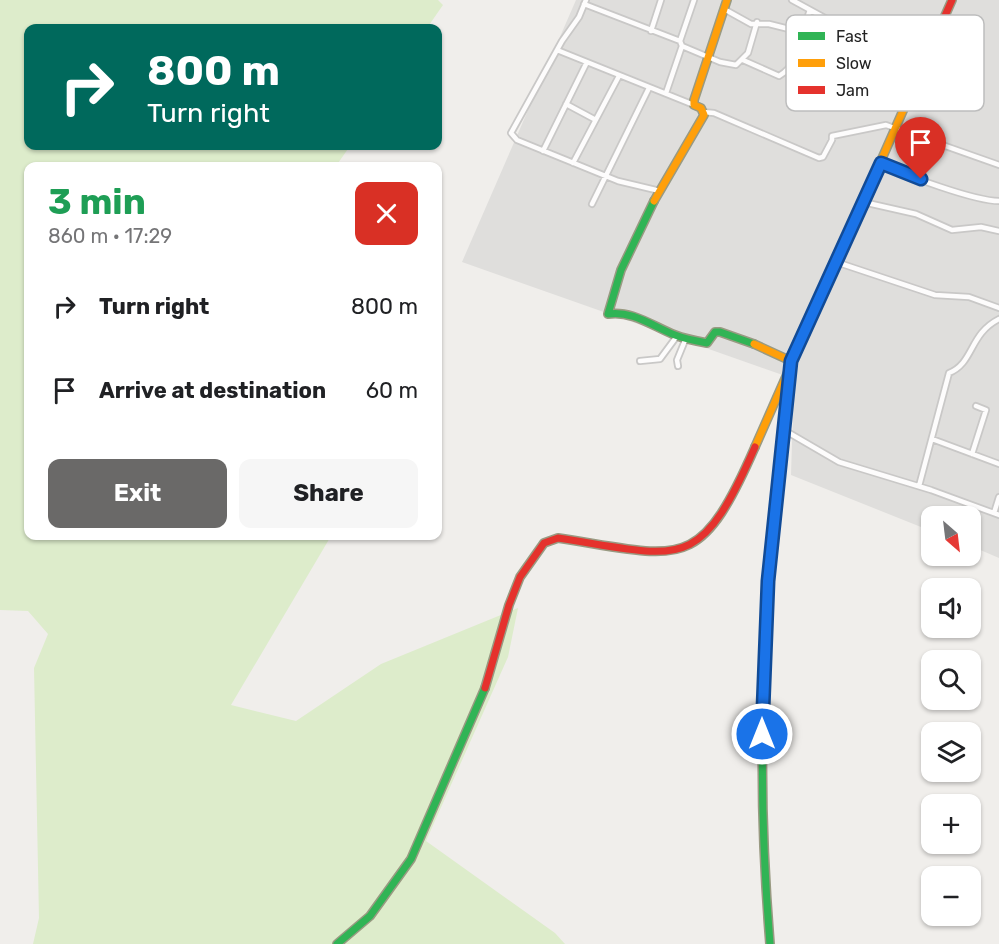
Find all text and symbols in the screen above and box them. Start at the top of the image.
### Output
legend [786,15,984,111]
text: Fast [836,27,868,46]
text: 800 m [147,46,280,96]
icon: right [48,48,126,126]
text: Slow [836,54,872,73]
text: Jam [836,81,869,100]
text: Turn right [147,97,270,129]
pin [895,117,946,179]
icon: arrive [904,126,937,159]
text: 3 min [48,180,146,223]
button: close [355,182,418,245]
text: 860 m · 17:29 [48,224,172,248]
icon: right [48,290,81,323]
text: Turn right [99,293,209,320]
text: 800 m [351,293,418,320]
icon: arrive [48,374,81,407]
text: Arrive at destination [99,377,326,404]
text: 60 m [366,377,418,404]
button: Exit [48,459,227,528]
button: Share [239,459,418,528]
north arrow [921,506,981,566]
map controls [921,506,981,926]
button: sound [921,578,981,638]
button: search [921,650,981,710]
position arrow [730,702,794,766]
button: layers [921,722,981,782]
button: + [921,794,981,854]
button: − [921,866,981,926]

